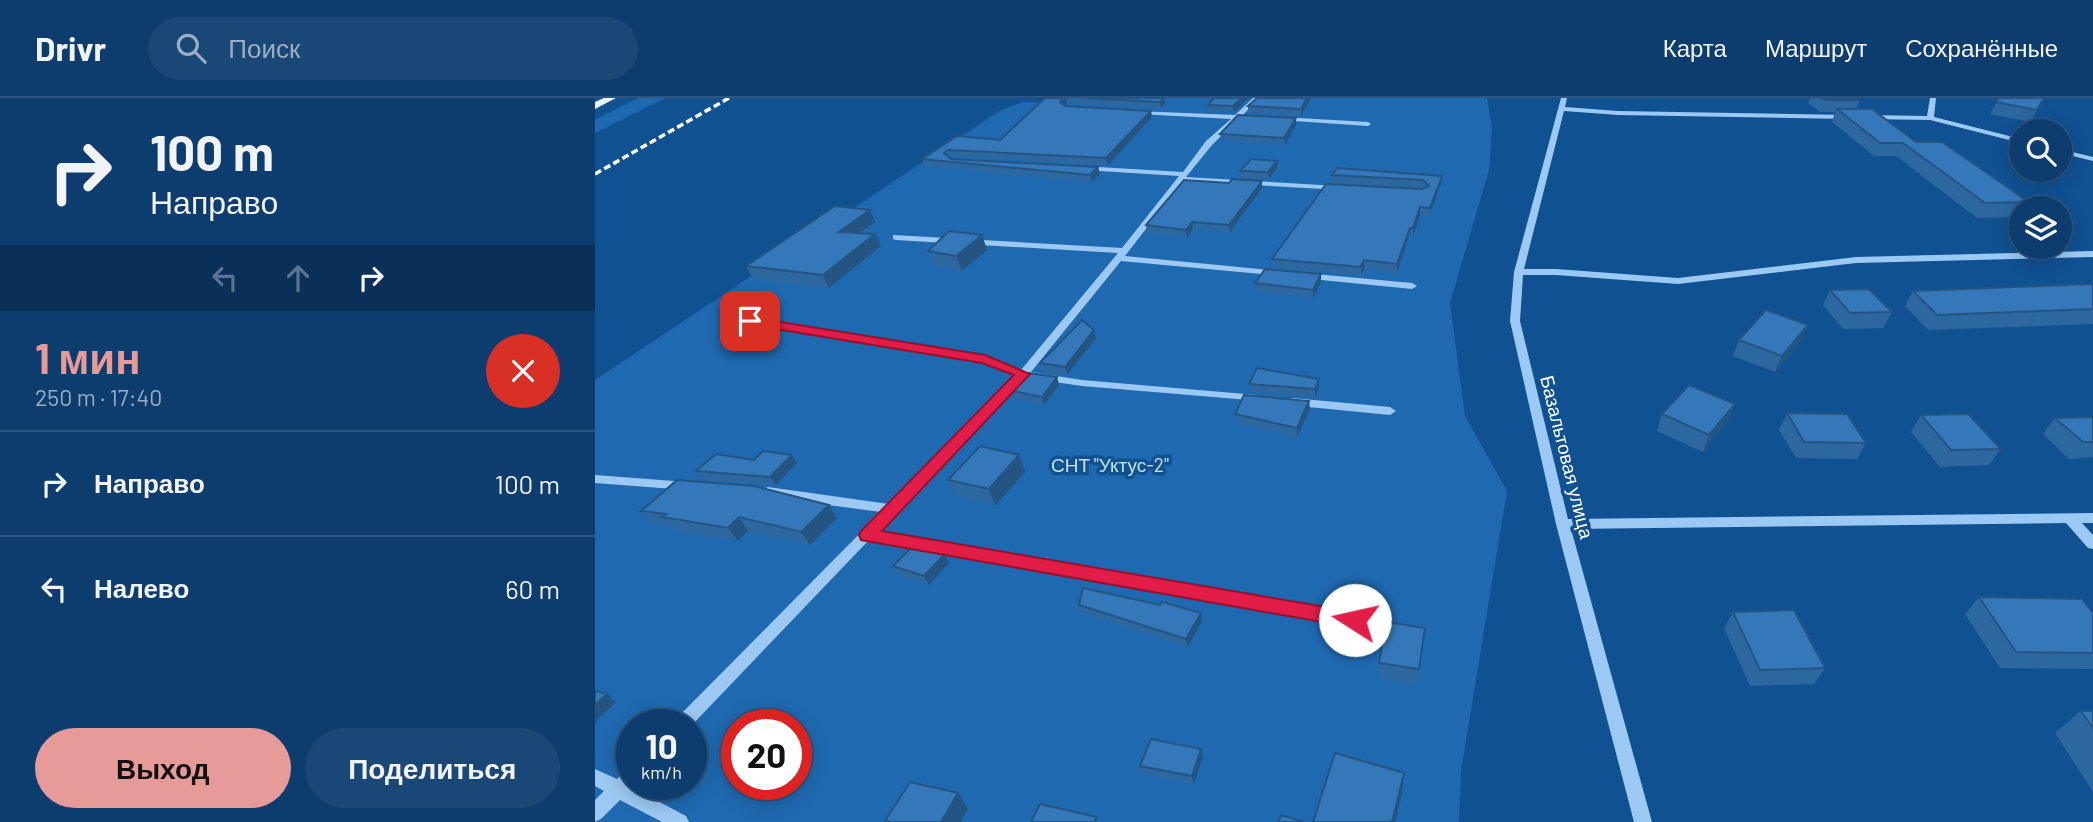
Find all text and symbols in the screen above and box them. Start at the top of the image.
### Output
search box [148,17,638,80]
text: Drivr [35,28,106,68]
icon: search [172,29,210,67]
text: Поиск [228,32,300,63]
text: Карта [1663,33,1727,62]
text: Маршрут [1765,33,1867,62]
text: Сохранённые [1905,33,2058,62]
map controls [2009,119,2072,259]
button: search [2009,119,2072,182]
text: 100 m [150,122,274,181]
icon: right [35,126,126,217]
text: Направо [150,182,278,220]
button: layers [2009,196,2072,259]
icon: left [206,259,244,297]
icon: ahead [279,259,317,297]
icon: right [352,259,390,297]
pin [720,291,780,351]
icon: arrive [731,302,769,340]
text: 1 мин [35,332,141,382]
button: close [486,334,560,408]
street label: Базальтовая улица [1536,373,1599,541]
text: 250 m · 17:40 [35,383,162,411]
park label: СНТ "Уктус-2" [1051,453,1169,476]
icon: right [35,465,73,503]
text: Направо [94,467,205,498]
text: 100 m [495,468,560,499]
icon: left [35,570,73,608]
text: Налево [94,572,189,603]
text: 60 m [505,573,560,604]
position arrow [1318,583,1392,657]
speed limit sign: 20 [721,709,812,800]
text: 10 [645,724,678,766]
button: Выход [35,728,291,808]
button: Поделиться [305,728,560,808]
text: km/h [641,761,682,783]

